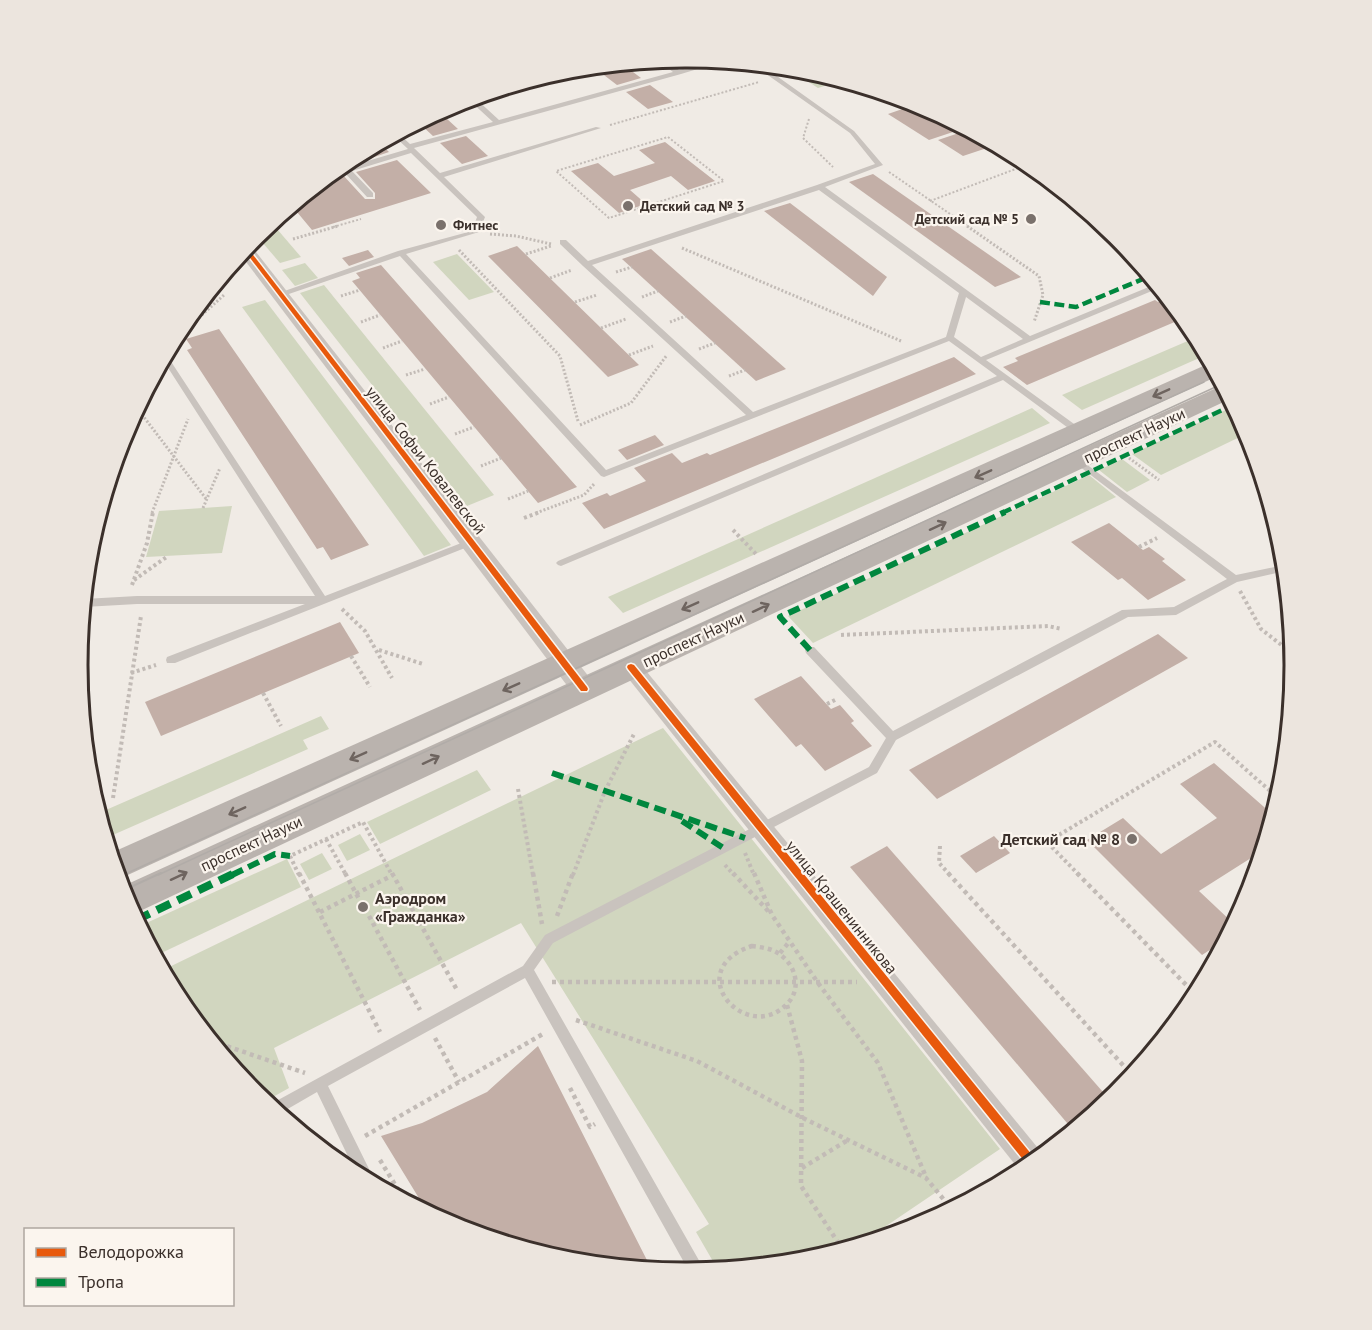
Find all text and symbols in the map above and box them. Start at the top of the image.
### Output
place label: Детский сад № 3 [640,197,744,215]
marker: Детский сад № 3 [621,199,635,213]
place label: Детский сад № 5 [915,210,1019,228]
marker: Детский сад № 5 [1024,212,1038,226]
place label: Фитнес [453,216,498,234]
marker: Фитнес [434,218,448,232]
street label: улица Софьи Ковалевской [362,382,490,538]
one-way arrow [1152,388,1170,400]
street label: проспект Науки [1080,403,1188,467]
one-way arrow [974,469,992,480]
one-way arrow [928,519,946,531]
one-way arrow [681,601,699,613]
one-way arrow [751,601,769,613]
street label: проспект Науки [639,607,747,671]
one-way arrow [502,682,520,694]
one-way arrow [350,751,368,763]
one-way arrow [422,753,440,765]
one-way arrow [229,806,247,817]
street label: проспект Науки [197,811,305,875]
place label: Детский сад № 8 [1001,829,1120,849]
marker: Детский сад № 8 [1125,832,1139,846]
street label: улица Крашенинникова [782,836,902,978]
one-way arrow [170,870,188,882]
place label: Аэродром «Гражданка» [375,888,466,926]
marker: Аэродром «Гражданка» [356,900,370,914]
legend [24,1228,234,1306]
text: Велодорожка [78,1240,184,1263]
text: Тропа [78,1270,124,1293]

